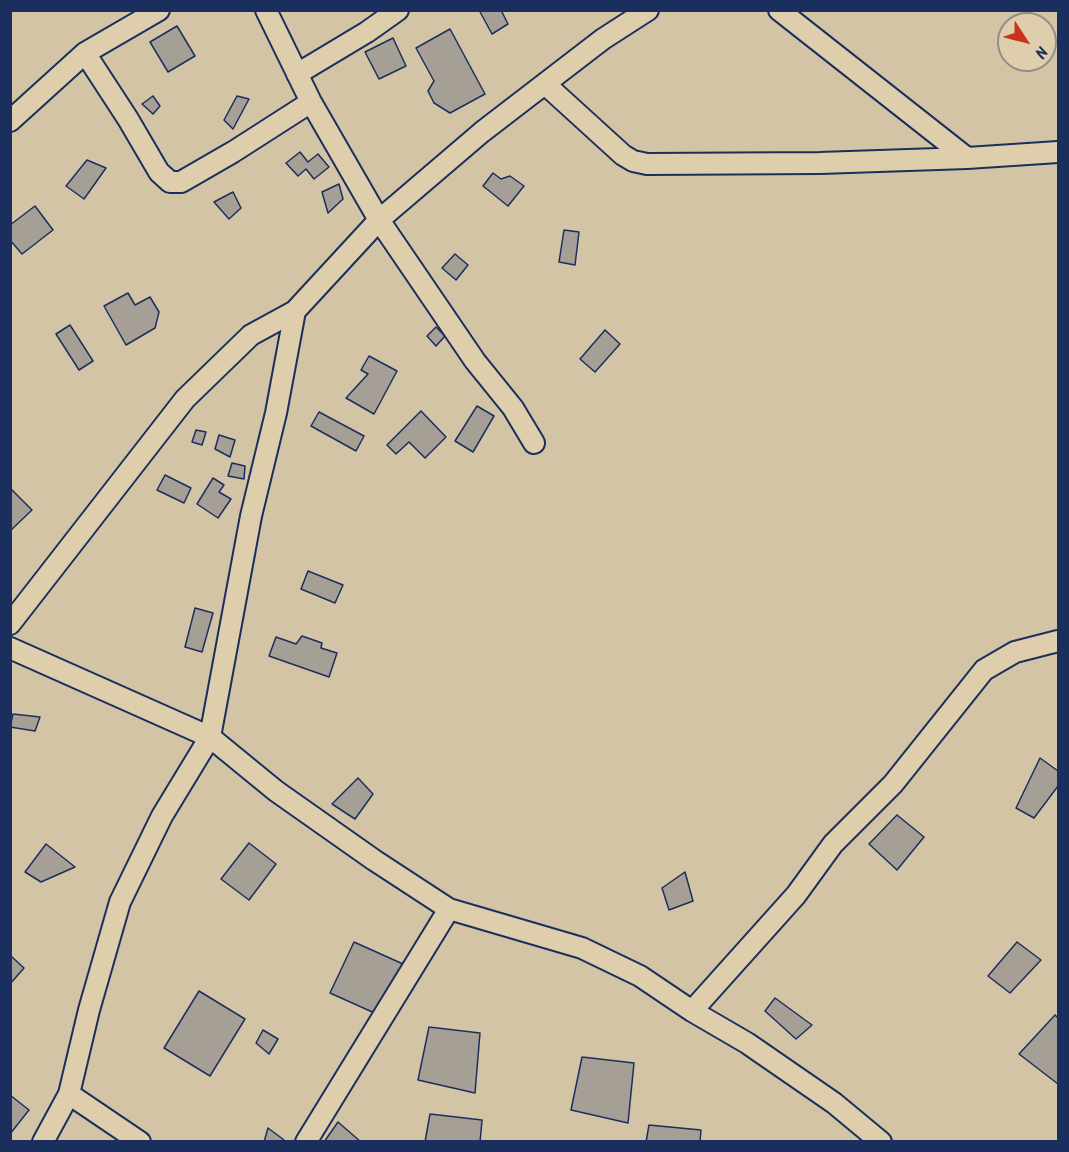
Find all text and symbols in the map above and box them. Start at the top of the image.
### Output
north arrow [997,12,1057,72]
text: N [1027,40,1053,63]

